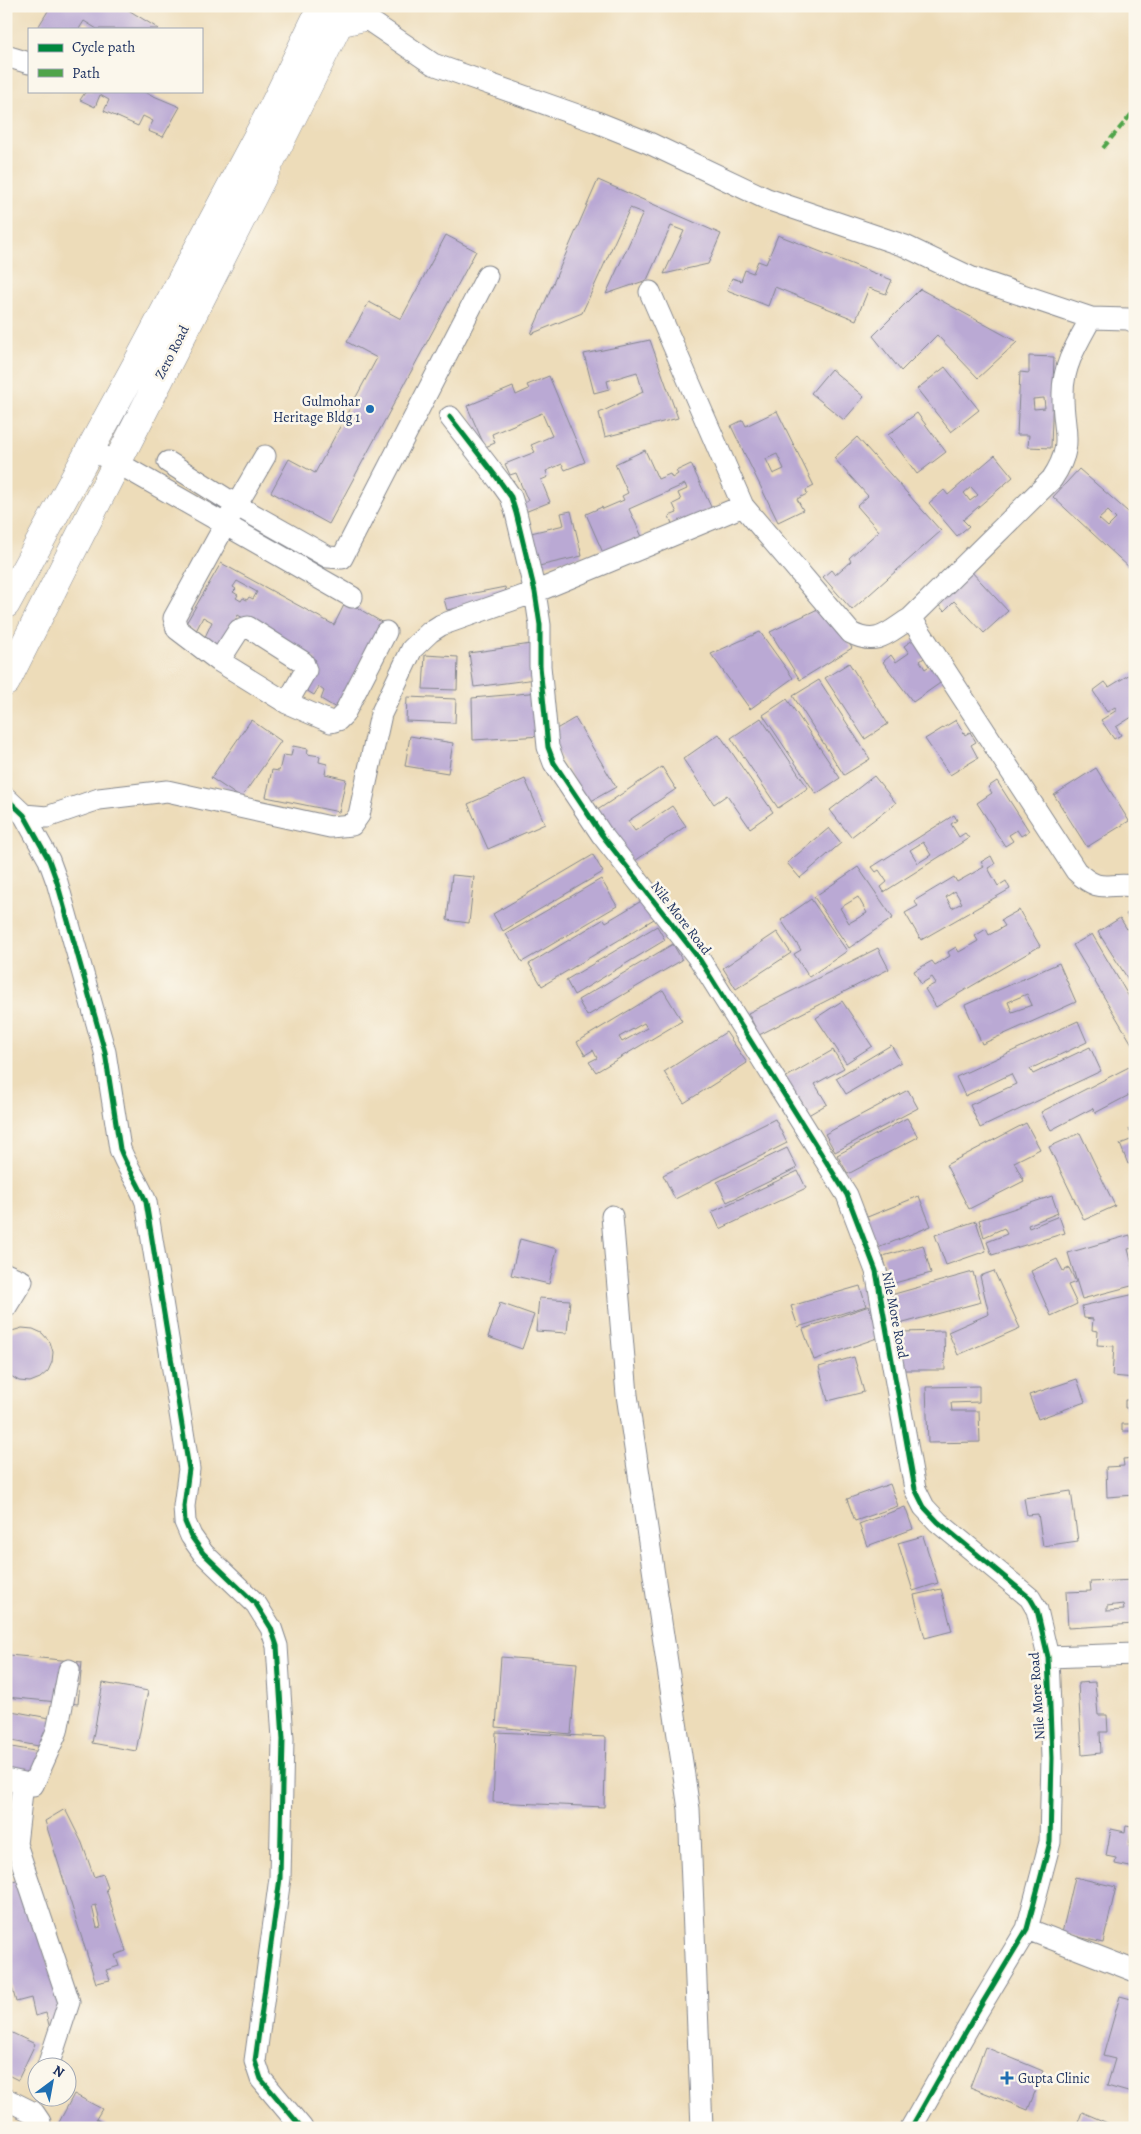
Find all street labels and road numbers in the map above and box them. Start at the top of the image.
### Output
street label: Zero Road [150,321,194,382]
street label: Nile More Road [646,877,716,959]
street label: Nile More Road [877,1270,913,1361]
street label: Nile More Road [1024,1651,1050,1741]

